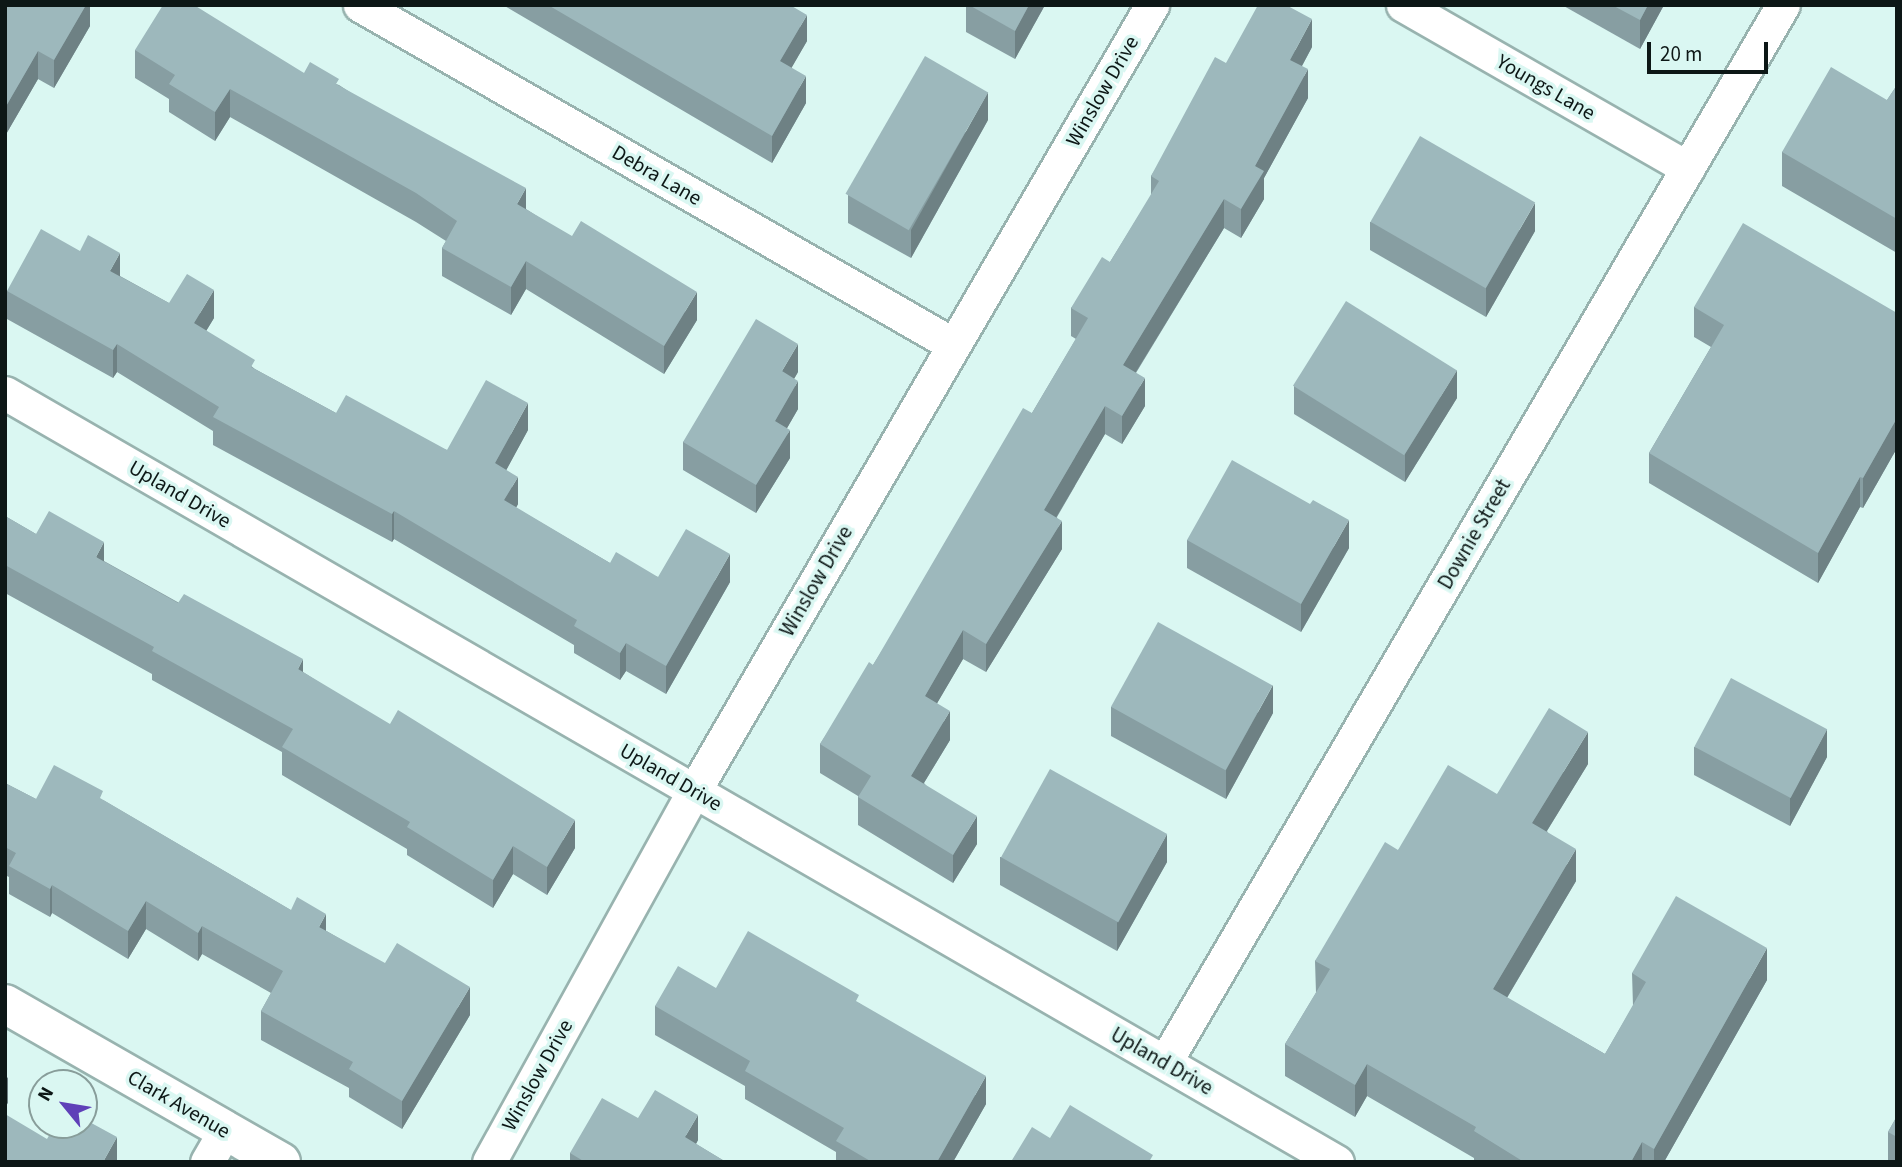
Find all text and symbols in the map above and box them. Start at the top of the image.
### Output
scale bar [1650,28,1771,72]
street label: Winslow Drive [1060,31,1144,151]
text: 20 m [1660,39,1702,69]
street label: Youngs Lane [1492,49,1600,125]
street label: Debra Lane [608,139,706,211]
street label: Upland Drive [124,455,236,533]
street label: Downie Street [1432,474,1516,594]
street label: Winslow Drive [774,521,858,641]
street label: Upland Drive [615,738,727,816]
street label: Winslow Drive [496,1015,578,1135]
street label: Upland Drive [1106,1022,1218,1100]
street label: Clark Avenue [123,1064,235,1144]
north arrow [28,1069,98,1139]
text: N [31,1082,61,1106]

